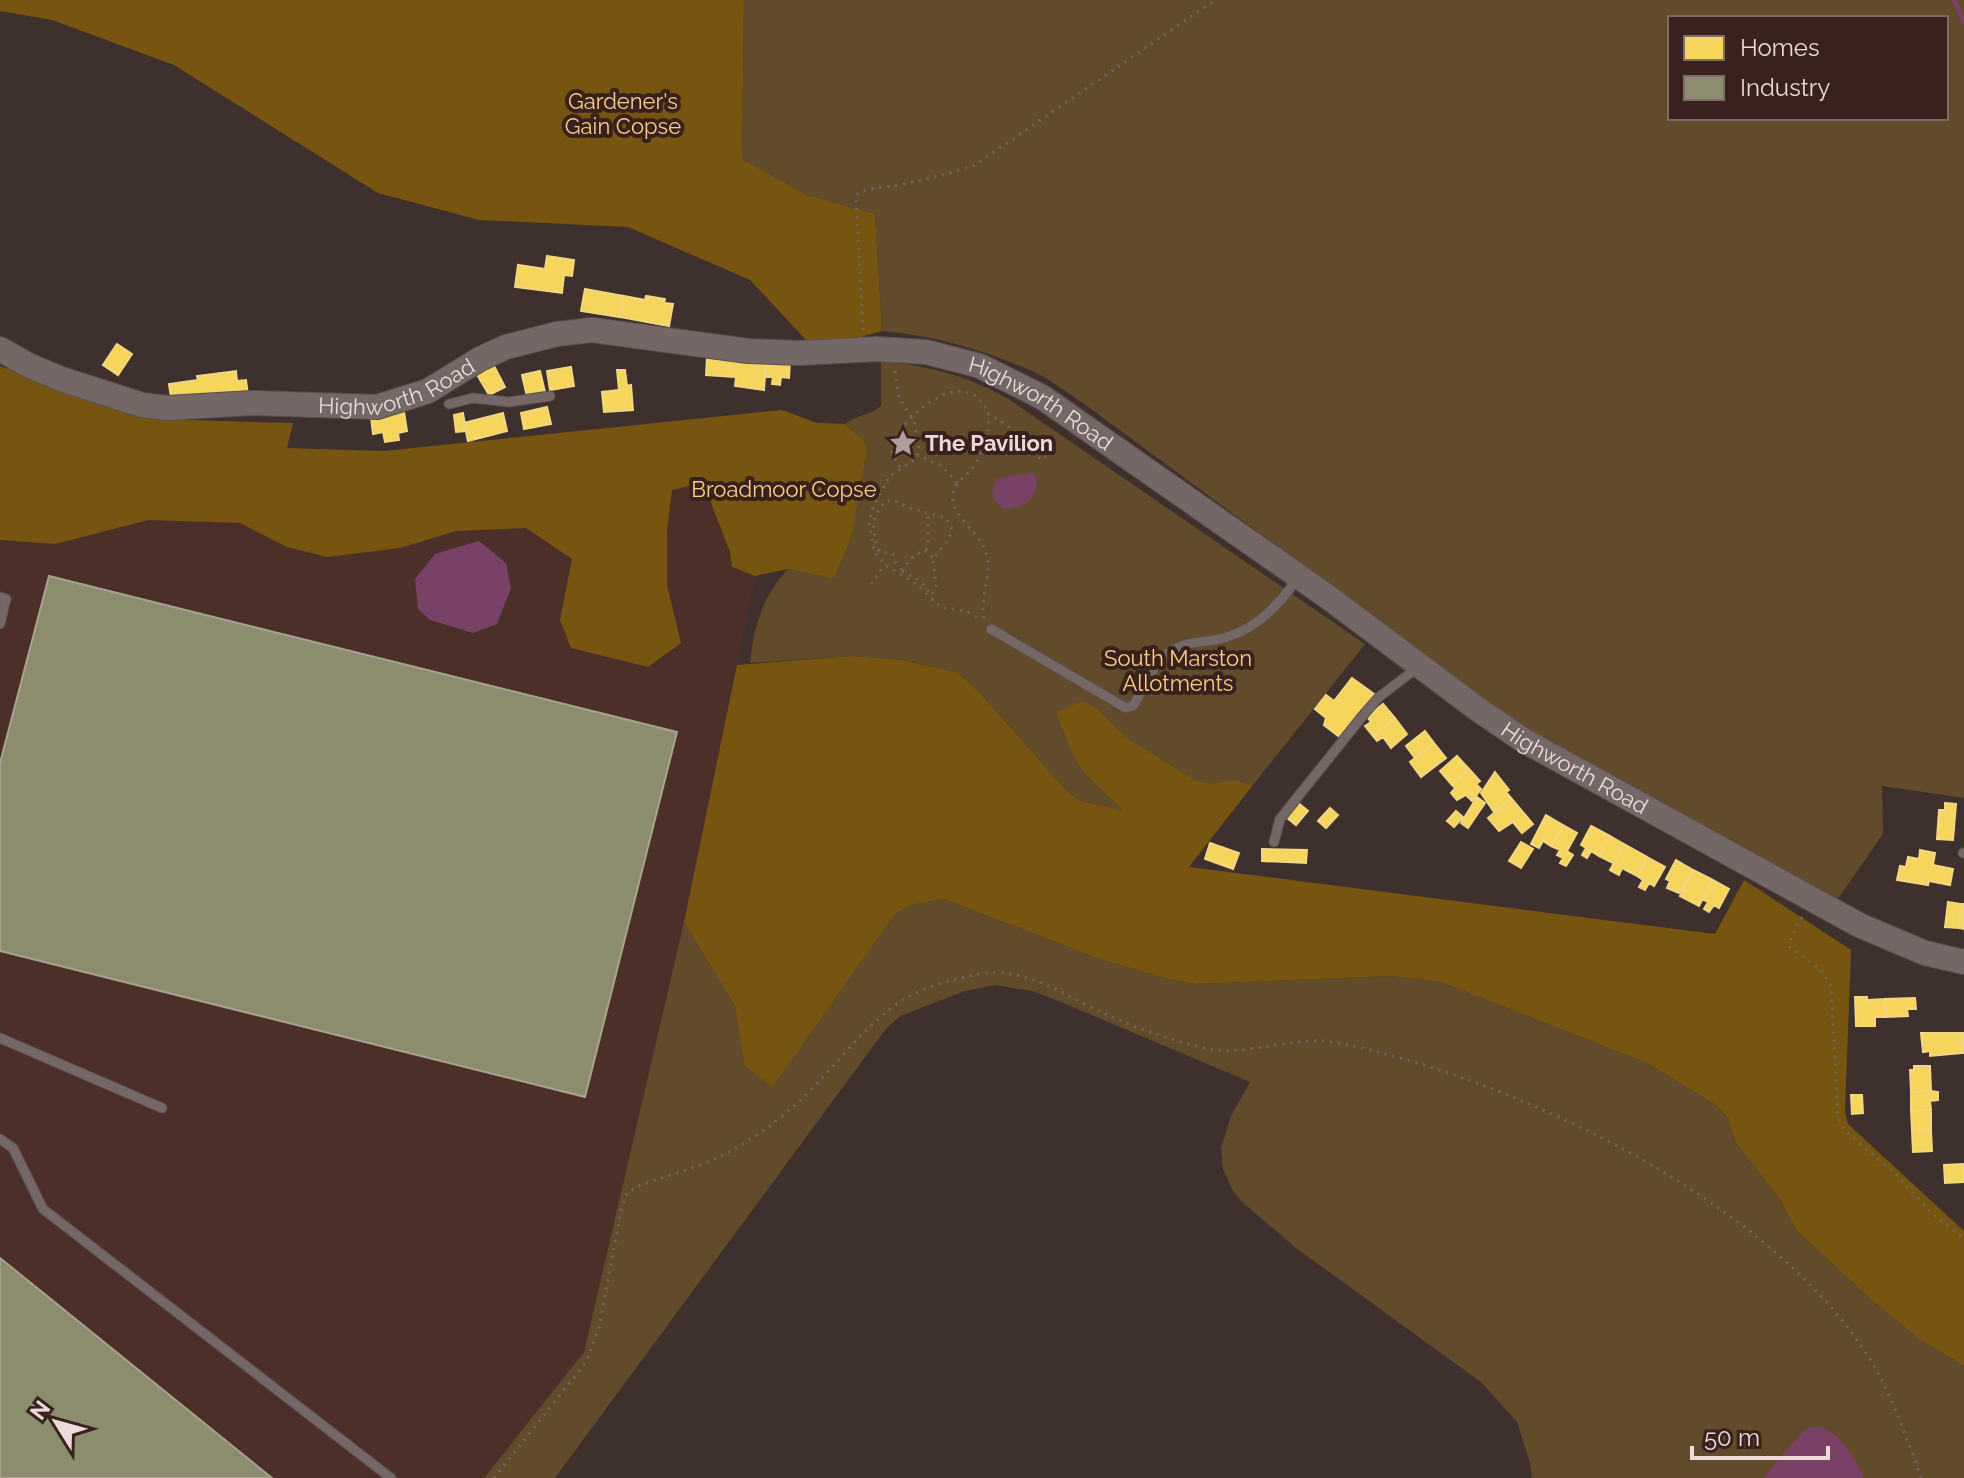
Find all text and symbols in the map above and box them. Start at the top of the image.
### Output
legend [1668,16,1948,120]
text: Homes [1740,33,1820,62]
text: Industry [1740,73,1830,102]
park label: Gardener's Gain Copse [565,88,681,139]
street label: Highworth Road [966,351,1118,456]
street label: Highworth Road [318,353,479,420]
place icon: The Pavilion [888,428,918,458]
place label: The Pavilion [925,430,1053,456]
park label: Broadmoor Copse [691,476,877,502]
park label: South Marston Allotments [1104,645,1252,696]
street label: Highworth Road [1496,716,1653,819]
north arrow [16,1382,96,1462]
text: N [25,1395,55,1424]
scale bar [1692,1410,1828,1460]
text: 50 m [1704,1423,1760,1452]

